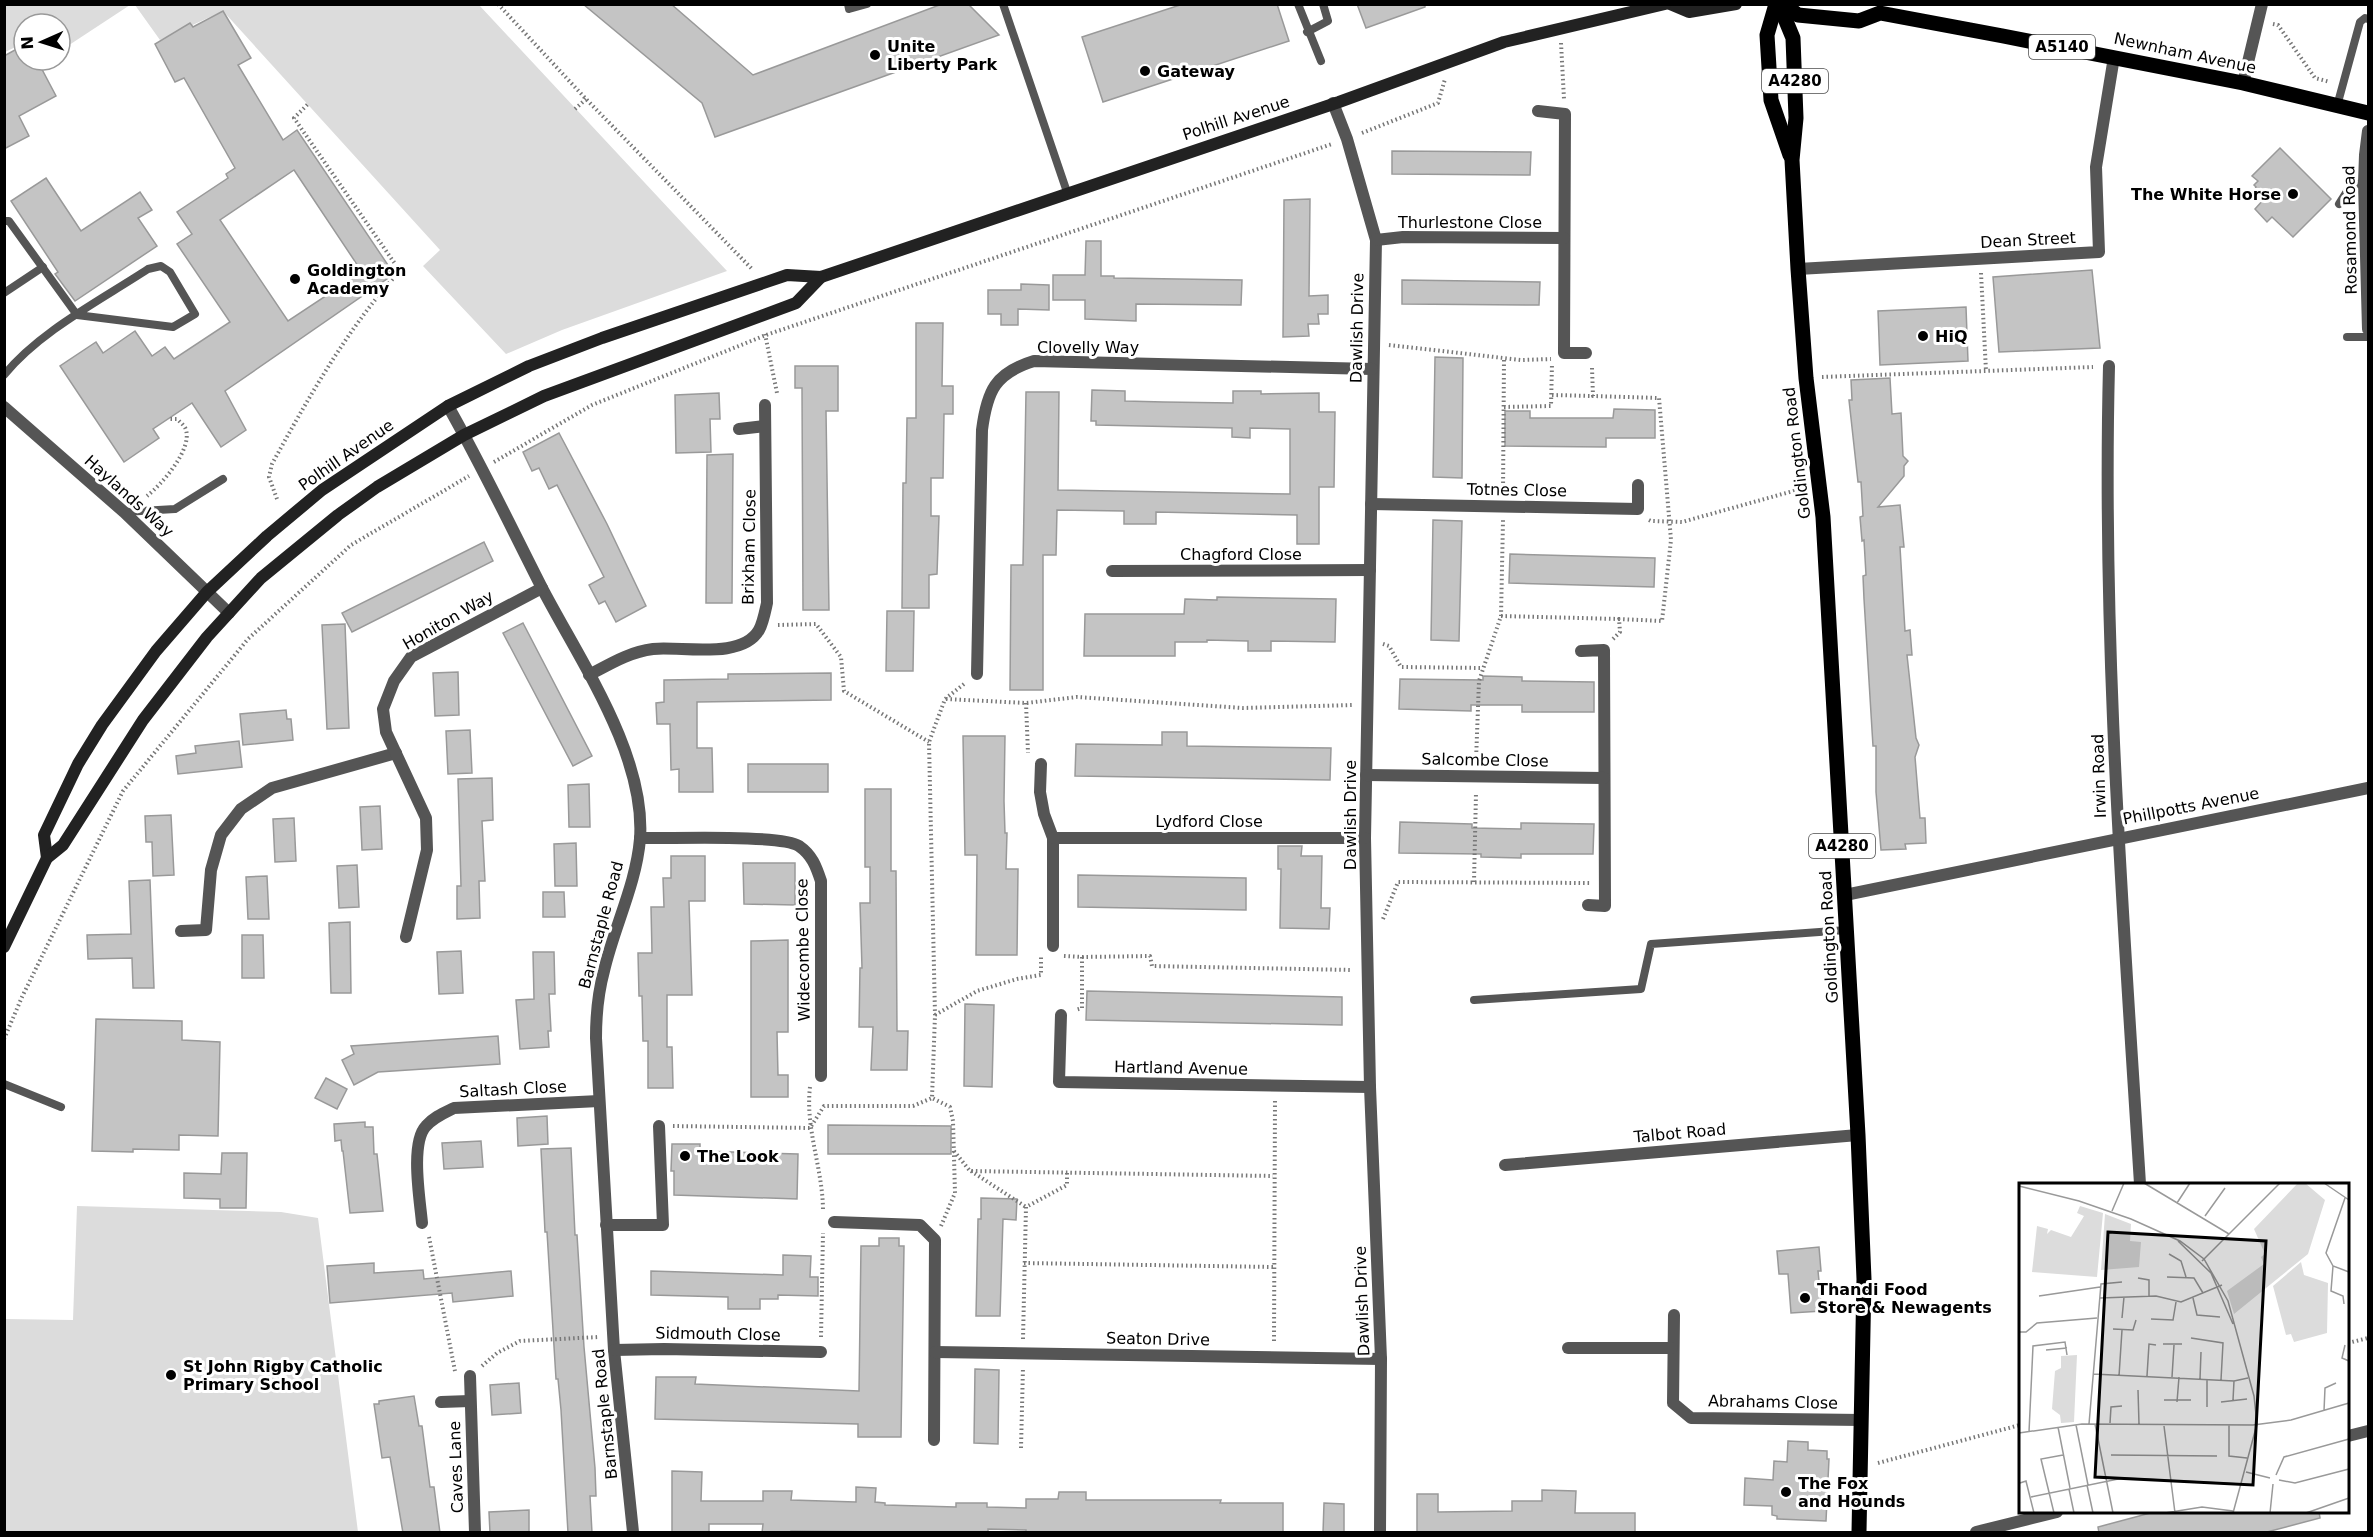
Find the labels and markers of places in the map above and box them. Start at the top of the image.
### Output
place label: Unite Liberty Park [887,37,998,74]
marker: Unite Liberty Park [868,48,882,62]
place label: Gateway [1157,62,1236,81]
marker: Gateway [1138,64,1152,78]
place label: The White Horse [2131,185,2281,204]
marker: The White Horse [2286,187,2300,201]
place label: Goldington Academy [307,261,406,298]
marker: Goldington Academy [288,272,302,286]
place label: HiQ [1935,327,1967,346]
marker: HiQ [1916,329,1930,343]
place label: The Look [697,1147,779,1166]
marker: The Look [678,1149,692,1163]
place label: Thandi Food Store & Newagents [1817,1280,1992,1317]
marker: Thandi Food Store & Newagents [1798,1291,1812,1305]
place label: St John Rigby Catholic Primary School [183,1357,383,1394]
marker: St John Rigby Catholic Primary School [164,1368,178,1382]
place label: The Fox and Hounds [1798,1474,1905,1511]
marker: The Fox and Hounds [1779,1485,1793,1499]

